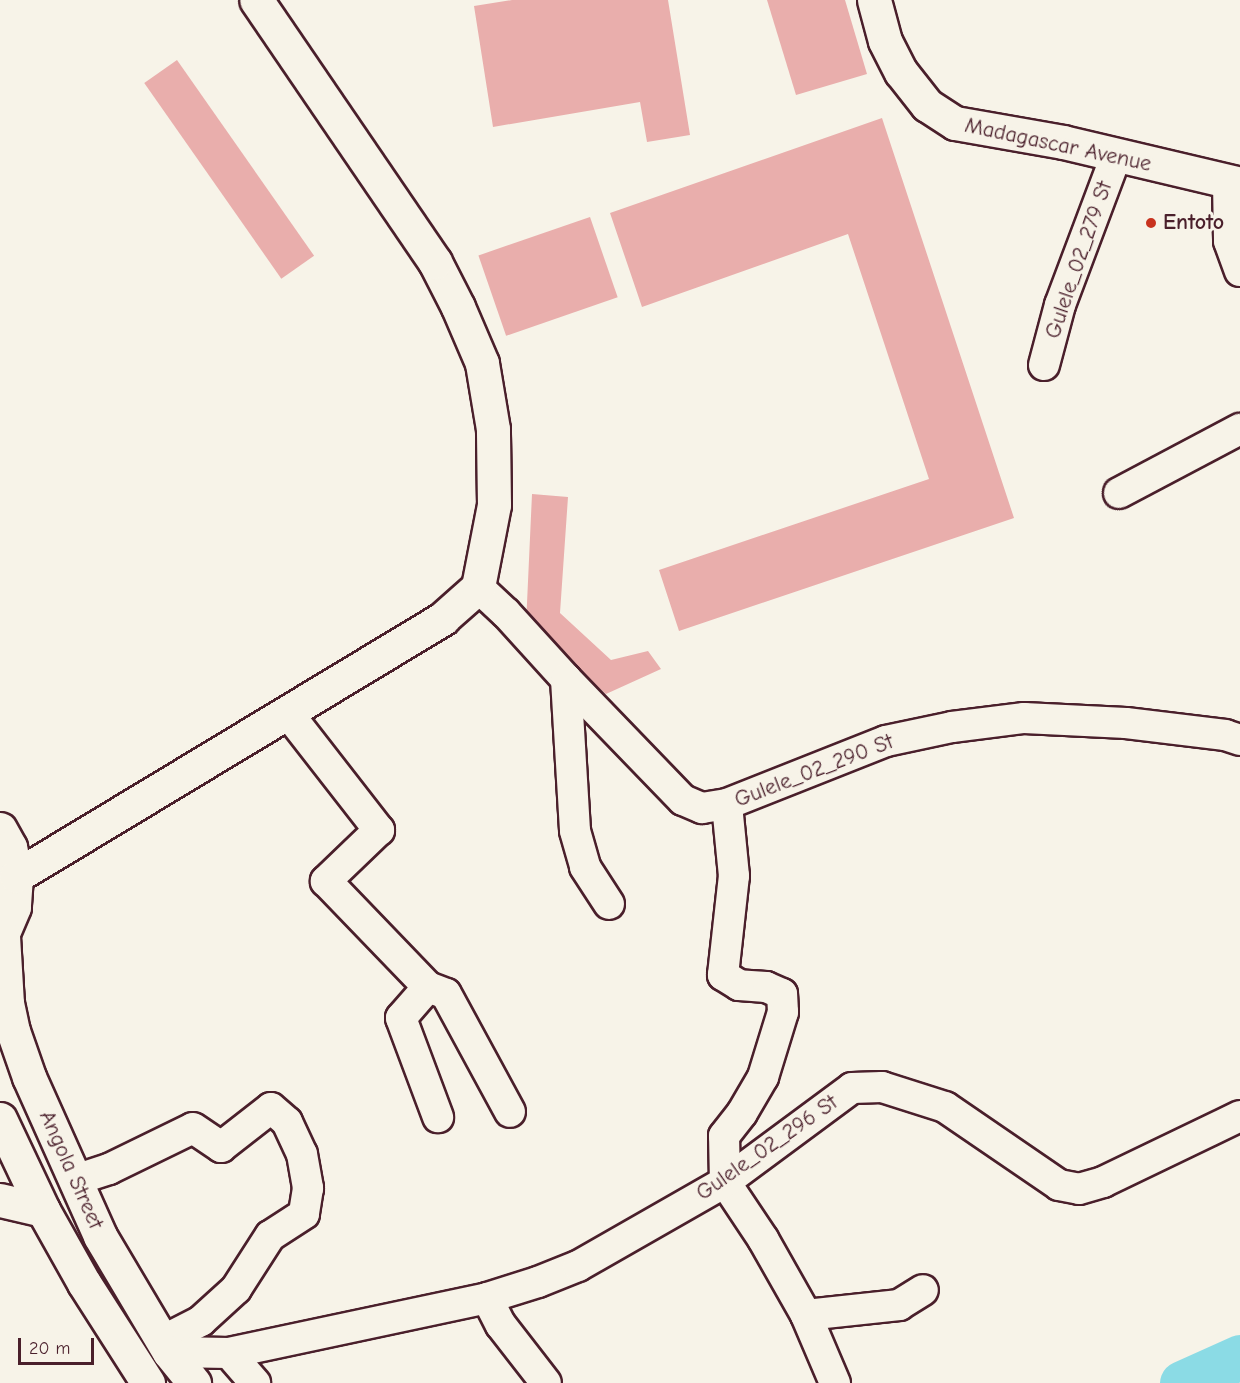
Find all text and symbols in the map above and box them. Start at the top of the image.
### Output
street label: Madagascar Avenue [962,112,1154,178]
street label: Gulele_02_279 St [1040,178,1118,342]
place label: Entoto [1163,210,1224,236]
marker: Entoto [1144,216,1158,230]
street label: Gulele_02_290 St [731,729,897,813]
street label: Gulele_02_296 St [691,1090,843,1206]
street label: Angola Street [33,1107,109,1233]
scale bar [21,1326,98,1364]
text: 20 m [29,1338,70,1359]

